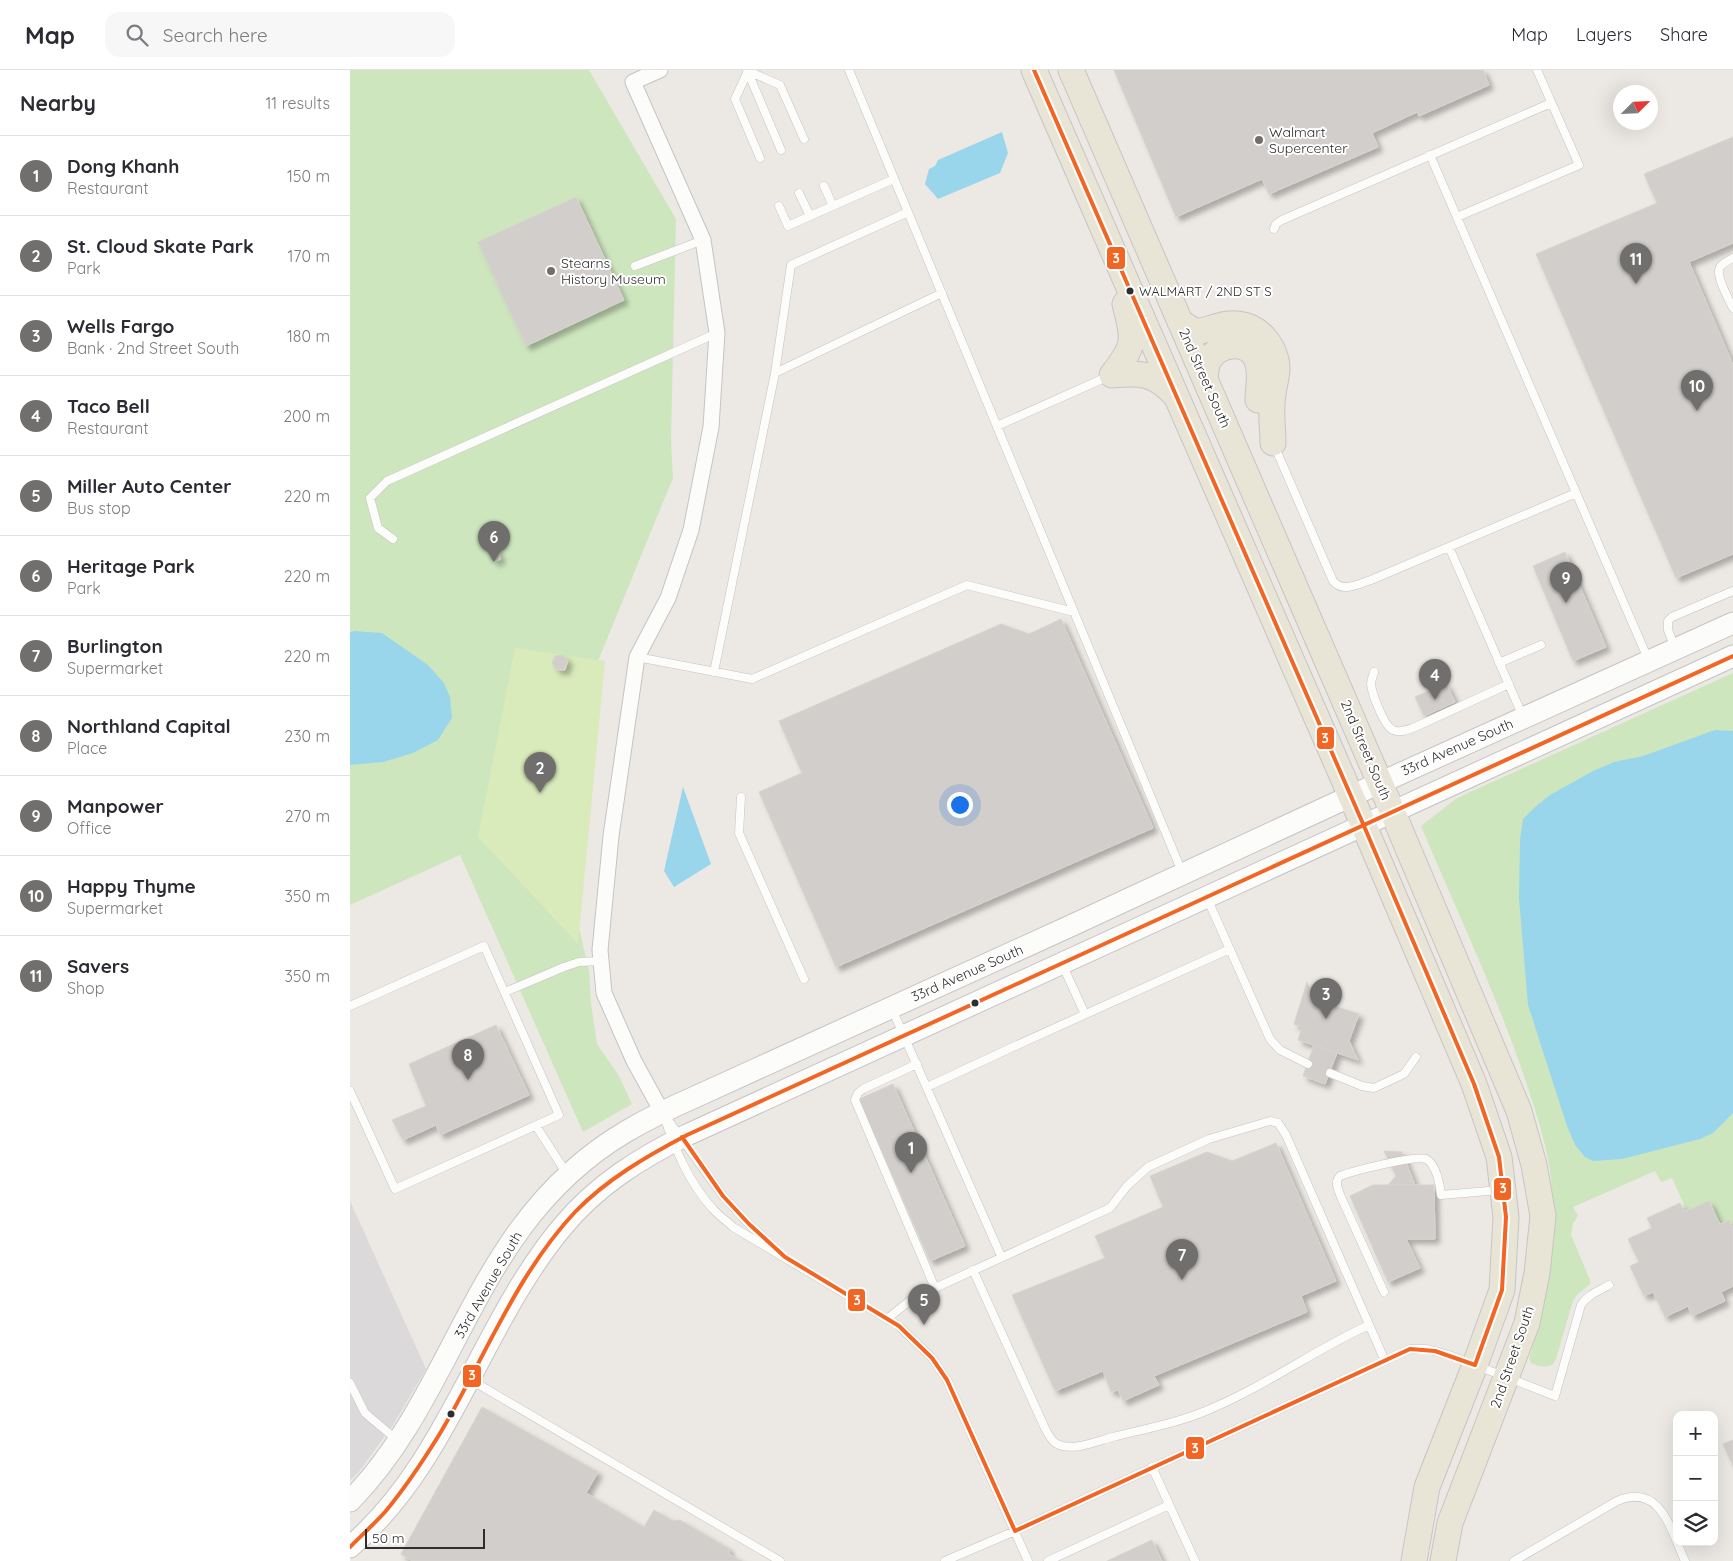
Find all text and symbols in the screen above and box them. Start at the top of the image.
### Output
search box [105,12,455,57]
text: Map [25,20,75,50]
icon: search [123,21,151,49]
text: Search here [163,23,268,47]
text: Map [1511,23,1548,46]
text: Layers [1576,23,1632,46]
text: Share [1660,23,1708,46]
north arrow [1613,85,1658,130]
text: Nearby [20,90,96,116]
text: 11 results [265,93,330,113]
place label: Walmart Supercenter [1269,123,1348,157]
marker: Walmart Supercenter [1253,134,1265,146]
text: Dong Khanh [67,154,179,178]
text: 1 [33,166,39,186]
text: 150 m [287,166,330,186]
text: Restaurant [67,178,149,198]
text: St. Cloud Skate Park [67,234,254,258]
pin: 11 [1620,243,1652,284]
text: 2 [31,246,41,266]
text: 170 m [287,246,330,266]
line badge: 3 [1106,246,1126,270]
text: 3 [1112,249,1120,267]
place label: Stearns History Museum [561,254,666,288]
text: Park [67,258,101,278]
marker: Stearns History Museum [545,265,557,277]
place label: WALMART / 2ND ST S [1139,283,1272,299]
marker: WALMART / 2ND ST S [1125,286,1135,296]
text: Wells Fargo [67,314,174,338]
street label: 2nd Street South [1175,325,1235,431]
text: 3 [32,326,40,346]
text: 180 m [287,326,330,346]
text: Bank · 2nd Street South [67,338,239,358]
pin: 10 [1681,370,1713,411]
text: Taco Bell [67,394,150,418]
text: 4 [31,406,41,426]
text: 200 m [283,406,330,426]
text: Restaurant [67,418,149,438]
text: Miller Auto Center [67,474,231,498]
text: 5 [31,486,41,506]
text: 220 m [284,486,330,506]
text: Bus stop [67,498,131,518]
pin: 6 [478,521,510,562]
text: Heritage Park [67,554,195,578]
pin: 9 [1550,562,1582,603]
text: 6 [32,566,40,586]
text: 220 m [284,566,330,586]
text: Park [67,578,101,598]
text: Burlington [67,634,163,658]
text: 7 [32,646,40,666]
text: 220 m [284,646,330,666]
text: Supermarket [67,658,163,678]
pin: 4 [1419,659,1451,700]
street label: 2nd Street South [1337,697,1395,803]
text: Northland Capital [67,714,231,738]
street label: 33rd Avenue South [1398,714,1516,780]
text: 8 [32,726,40,746]
text: 230 m [284,726,330,746]
line badge: 3 [1316,726,1335,750]
text: 3 [1321,729,1329,747]
text: Place [67,738,107,758]
pin: 2 [524,752,556,793]
your location [947,792,973,818]
text: Manpower [67,794,164,818]
text: 9 [31,806,41,826]
text: 270 m [285,806,330,826]
text: Office [67,818,112,838]
text: Happy Thyme [67,874,196,898]
text: 10 [28,886,44,906]
text: 350 m [284,886,330,906]
text: Supermarket [67,898,163,918]
street label: 33rd Avenue South [908,940,1026,1006]
text: Savers [67,954,129,978]
text: 11 [30,966,42,986]
text: 350 m [284,966,330,986]
text: Shop [67,978,104,998]
pin: 3 [1310,978,1342,1019]
unlabelled marker [970,998,980,1008]
pin: 8 [452,1039,484,1080]
pin: 1 [895,1132,927,1173]
line badge: 3 [1493,1177,1512,1201]
text: 3 [1499,1179,1507,1197]
street label: 33rd Avenue South [450,1228,526,1342]
pin: 7 [1166,1239,1198,1280]
pin: 5 [908,1284,940,1325]
line badge: 3 [847,1288,866,1312]
text: 3 [853,1291,861,1309]
street label: 2nd Street South [1486,1303,1538,1411]
line badge: 3 [462,1364,482,1388]
text: 3 [468,1366,476,1384]
unlabelled marker [446,1409,456,1419]
map controls [1673,1411,1718,1546]
button: + [1673,1411,1718,1456]
line badge: 3 [1185,1436,1205,1460]
text: 3 [1191,1439,1199,1457]
button: − [1673,1456,1718,1501]
button: layers [1673,1501,1718,1546]
scale bar [365,1526,485,1549]
text: 50 m [372,1529,405,1547]

